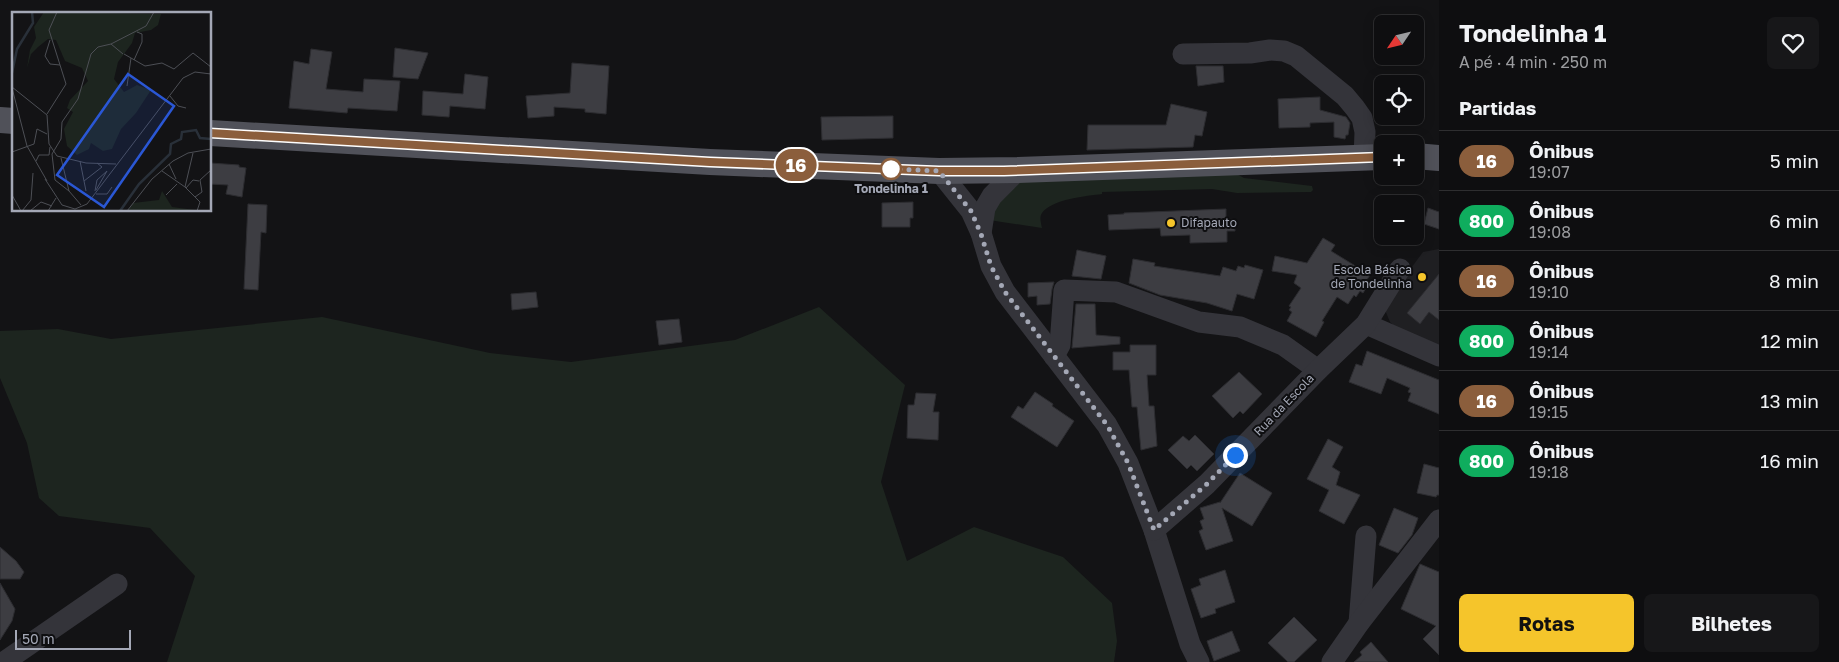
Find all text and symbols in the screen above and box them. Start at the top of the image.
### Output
inset map [12,12,211,211]
north arrow [1374,15,1424,65]
map controls [1374,15,1424,245]
button: heart [1767,17,1819,69]
text: Tondelinha 1 [1459,18,1606,47]
text: A pé · 4 min · 250 m [1459,52,1607,72]
button: locate [1374,75,1424,125]
text: Partidas [1459,96,1536,119]
button: + [1374,135,1424,185]
text: Ônibus [1529,139,1594,162]
line badge: 16 [774,149,818,181]
text: 5 min [1770,149,1819,172]
text: 16 [1476,150,1497,172]
text: 16 [786,154,806,176]
marker: Tondelinha 1 [880,158,902,180]
text: 19:07 [1529,162,1570,182]
place label: Tondelinha 1 [854,181,928,196]
button: − [1374,195,1424,245]
text: Ônibus [1529,199,1594,222]
text: 6 min [1769,209,1819,232]
text: 800 [1469,210,1504,232]
place label: Difapauto [1181,215,1237,230]
marker: Difapauto [1165,217,1177,229]
text: 19:08 [1529,222,1571,242]
text: Ônibus [1529,259,1594,282]
place label: Escola Básica de Tondelinha [1331,262,1412,291]
text: 8 min [1769,269,1819,292]
text: 16 [1476,270,1497,292]
marker: Escola Básica de Tondelinha [1416,271,1428,283]
text: 19:10 [1529,282,1569,302]
text: Ônibus [1529,319,1594,342]
text: 12 min [1760,329,1819,352]
text: 800 [1469,330,1504,352]
text: 19:14 [1529,342,1569,362]
street label: Rua da Escola [1250,371,1317,439]
text: Ônibus [1529,379,1594,402]
text: 13 min [1760,389,1819,412]
text: 16 [1476,390,1497,412]
text: 19:15 [1529,402,1568,422]
text: Ônibus [1529,439,1594,462]
your location [1223,443,1248,468]
text: 16 min [1760,449,1819,472]
text: 800 [1469,450,1504,472]
text: 19:18 [1529,462,1569,482]
button: Rotas [1459,594,1634,652]
button: Bilhetes [1644,594,1819,652]
scale bar [15,627,131,650]
text: 50 m [22,630,55,647]

